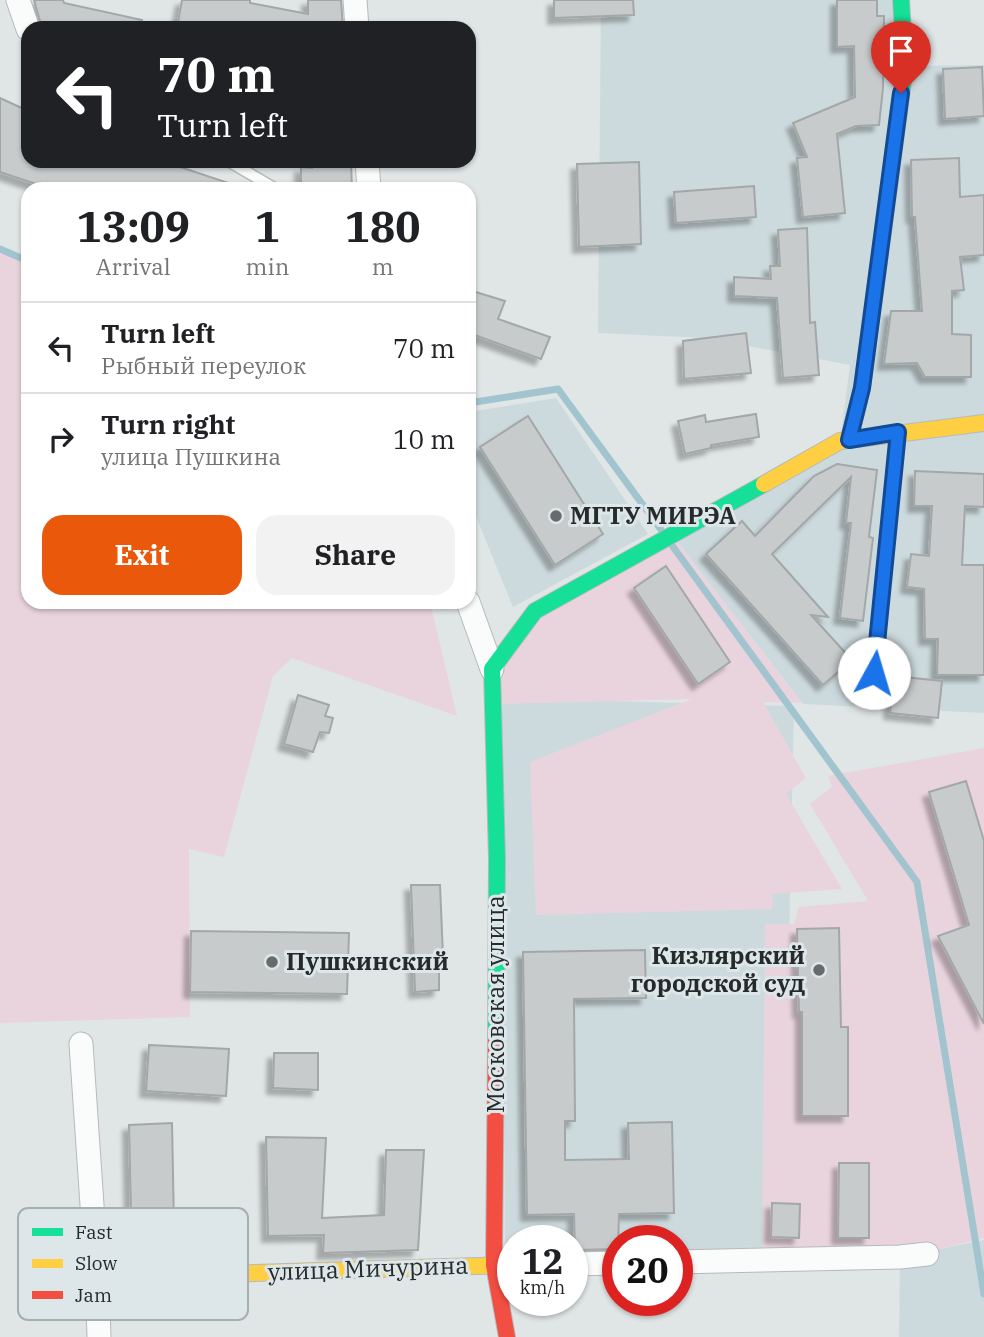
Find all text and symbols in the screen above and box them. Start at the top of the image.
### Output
pin [871,21,931,93]
icon: arrive [882,32,920,70]
text: 70 m [157,42,275,105]
icon: left [42,49,133,140]
text: Turn left [157,104,288,146]
text: 13:09 [76,199,190,254]
text: 1 [255,199,280,254]
text: 180 [345,199,420,254]
text: Arrival [96,251,171,281]
text: min [246,251,289,281]
text: m [372,251,394,281]
text: Turn left [101,316,215,350]
icon: left [42,329,80,367]
text: 70 m [393,331,455,365]
text: Рыбный переулок [101,350,306,380]
text: Turn right [101,407,235,441]
icon: right [42,420,80,458]
text: 10 m [393,422,455,456]
text: улица Пушкина [101,441,281,471]
place label: МГТУ МИРЭА [570,499,736,531]
marker: МГТУ МИРЭА [548,508,564,524]
button: Exit [42,515,242,595]
button: Share [256,515,455,595]
position arrow [837,636,911,710]
street label: Московская улица [479,895,511,1113]
place label: Кизлярский городской суд [631,939,806,999]
place label: Пушкинский [286,945,449,977]
marker: Пушкинский [264,954,280,970]
marker: Кизлярский городской суд [811,962,827,978]
legend [18,1208,248,1320]
text: Fast [75,1220,113,1244]
speed limit sign: 20 [602,1225,693,1316]
text: 12 [521,1238,564,1284]
street label: улица Мичурина [267,1249,469,1287]
text: Slow [75,1251,117,1275]
text: km/h [520,1276,565,1299]
text: Jam [75,1283,112,1307]

